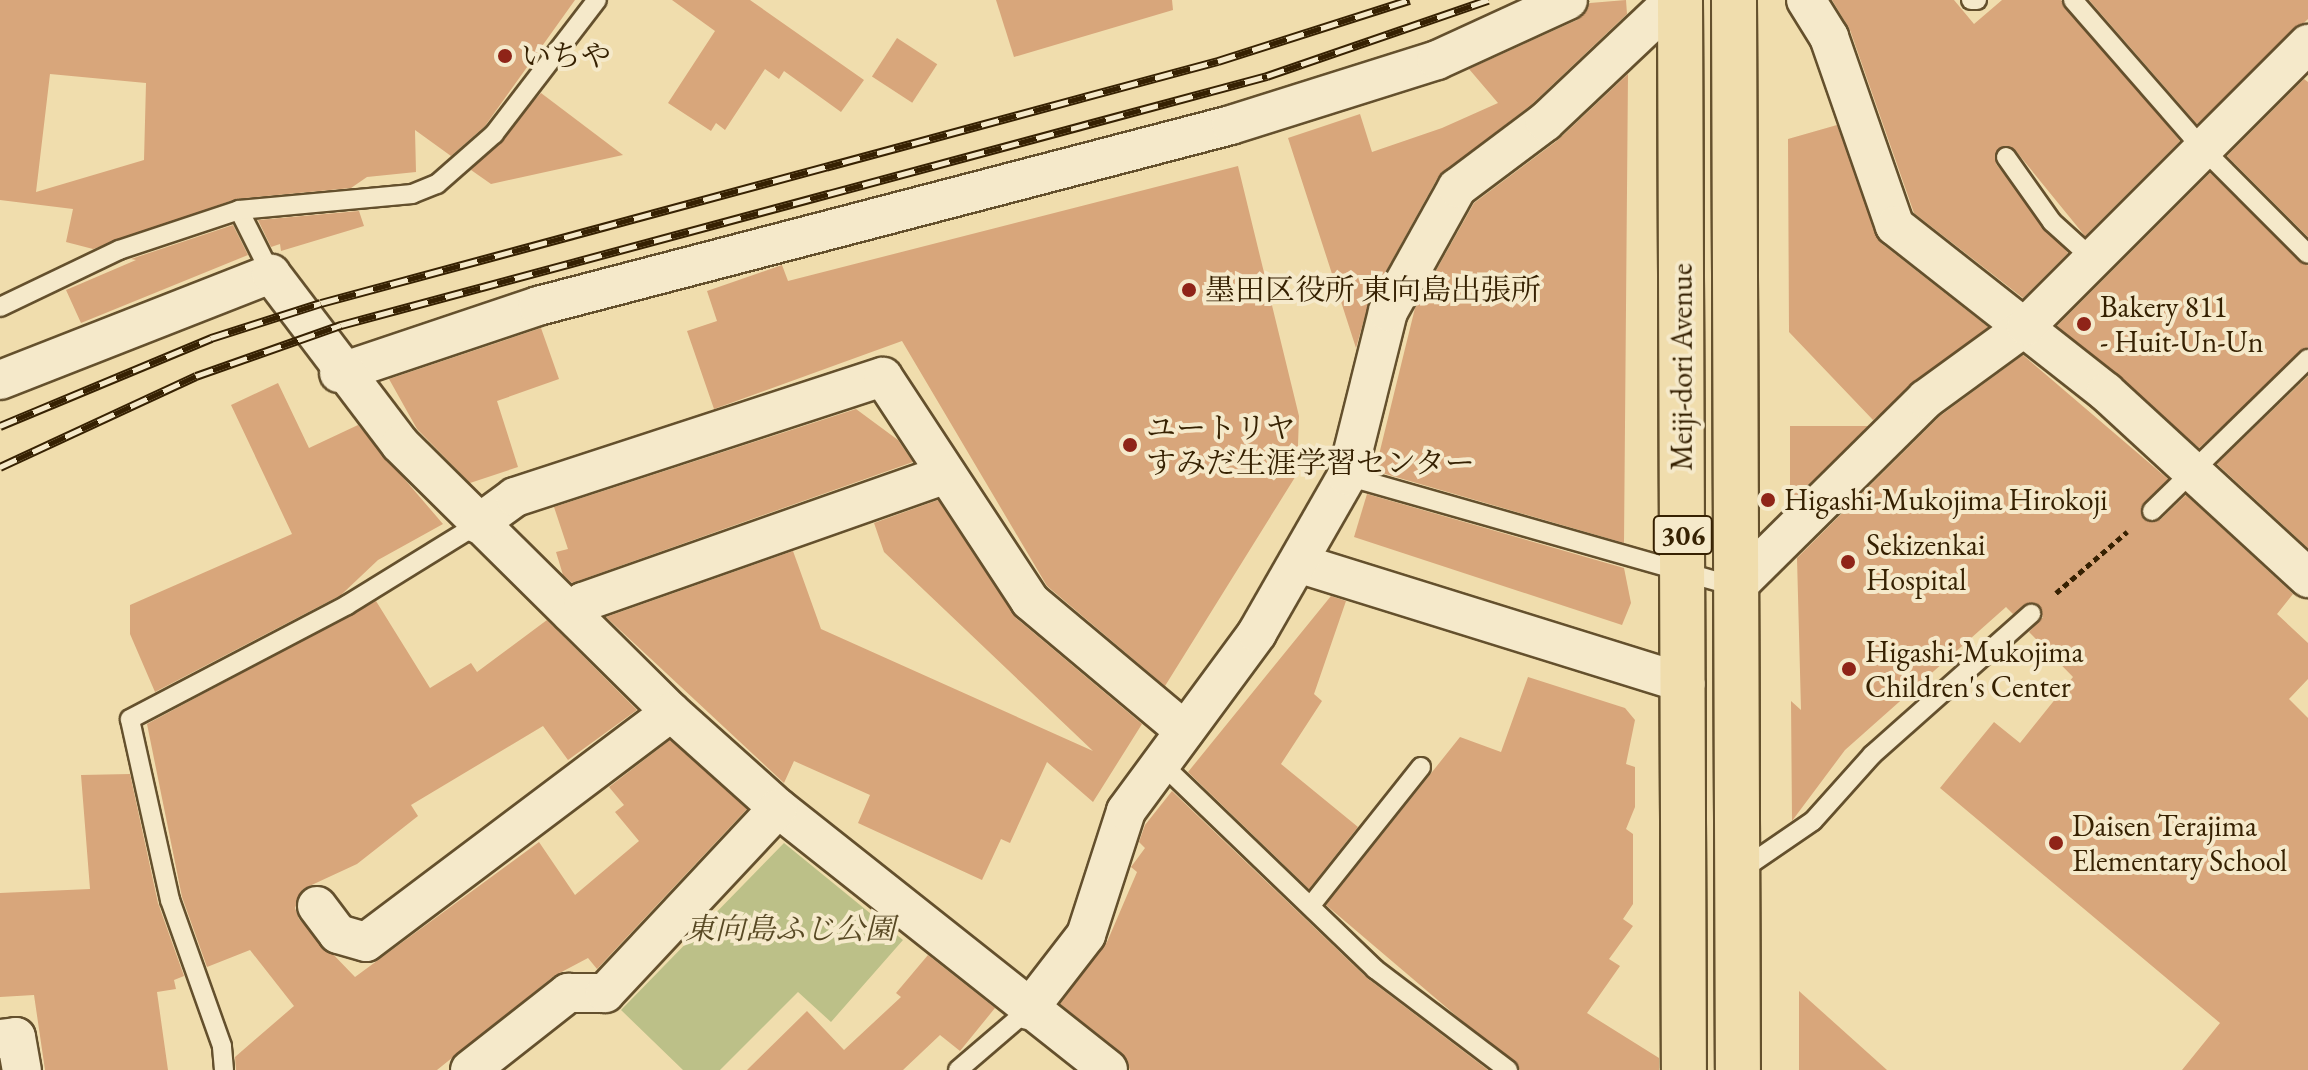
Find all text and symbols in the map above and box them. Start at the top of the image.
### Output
place label: いちや [521,38,611,74]
marker: いちや [496,47,514,65]
street label: Meiji-dori Avenue [1664,263,1700,471]
place label: 墨田区役所 東向島出張所 [1205,272,1541,308]
marker: 墨田区役所 東向島出張所 [1180,281,1198,299]
place label: Bakery 811 - Huit-Un-Un [2100,289,2263,360]
marker: Bakery 811 - Huit-Un-Un [2075,315,2093,333]
place label: ユートリヤ すみだ生涯学習センター [1146,410,1476,480]
marker: ユートリヤ すみだ生涯学習センター [1121,436,1139,454]
place label: Higashi-Mukojima Hirokoji [1784,482,2108,518]
marker: Higashi-Mukojima Hirokoji [1759,491,1777,509]
road number: 306 [1651,511,1715,559]
place label: Sekizenkai Hospital [1866,527,1985,598]
marker: Sekizenkai Hospital [1837,551,1859,573]
place label: Higashi-Mukojima Children's Center [1865,634,2084,704]
marker: Higashi-Mukojima Children's Center [1840,660,1858,678]
place label: Daisen Terajima Elementary School [2072,808,2287,878]
marker: Daisen Terajima Elementary School [2047,834,2065,852]
park label: 東向島ふじ公園 [685,911,895,947]

